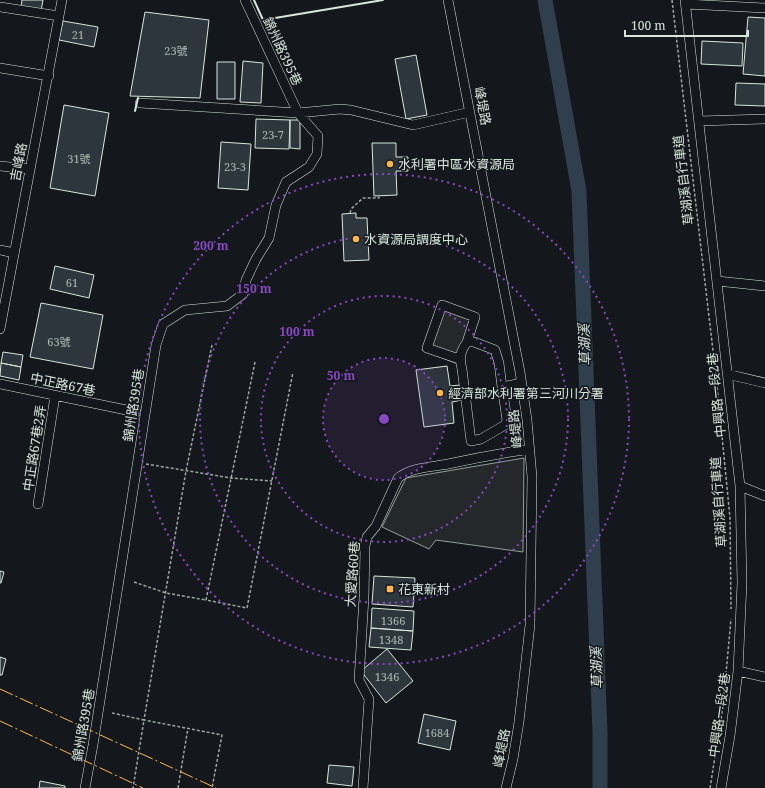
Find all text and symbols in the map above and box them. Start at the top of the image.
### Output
scale bar [625,12,748,38]
street label: 錦州路395巷 [259,14,307,88]
text: 100 m [631,17,666,34]
house number: 21 [72,27,84,42]
house number: 23號 [164,43,188,58]
street label: 峰堤路 [470,85,496,127]
house number: 23-7 [262,127,284,142]
street label: 草湖溪自行車道 [669,134,697,226]
street label: 吉峰路 [5,141,31,183]
house number: 31號 [67,151,91,166]
place label: 水利署中區水資源局 [398,155,515,173]
house number: 23-3 [224,159,246,174]
marker: 水利署中區水資源局 [385,159,395,169]
place label: 水資源局調度中心 [364,230,468,248]
marker: 水資源局調度中心 [351,234,361,244]
text: 200 m [193,237,229,254]
house number: 61 [66,275,78,290]
text: 150 m [236,280,272,297]
water label: 草湖溪 [574,322,594,366]
text: 100 m [279,323,315,340]
house number: 63號 [47,334,71,349]
street label: 中興路一段2巷 [703,352,729,438]
street label: 錦州路395巷 [118,367,148,443]
text: 50 m [327,367,355,384]
street label: 中正路67巷 [29,368,97,400]
place label: 經濟部水利署第三河川分署 [448,384,604,402]
marker: 經濟部水利署第三河川分署 [435,388,445,398]
street label: 中正路67巷2弄 [18,404,50,492]
street label: 峰堤路 [504,409,526,449]
centre of rings [377,412,391,426]
street label: 草湖溪自行車道 [706,456,730,548]
street label: 大愛路60巷 [341,540,363,608]
place label: 花東新村 [398,580,450,598]
marker: 花東新村 [385,584,395,594]
house number: 1366 [381,613,405,628]
house number: 1348 [379,632,403,647]
water label: 草湖溪 [586,645,606,689]
house number: 1346 [375,669,399,684]
street label: 中興路一段2巷 [704,672,734,758]
street label: 錦州路395巷 [68,687,98,763]
house number: 1684 [425,725,449,740]
street label: 峰堤路 [488,727,514,769]

